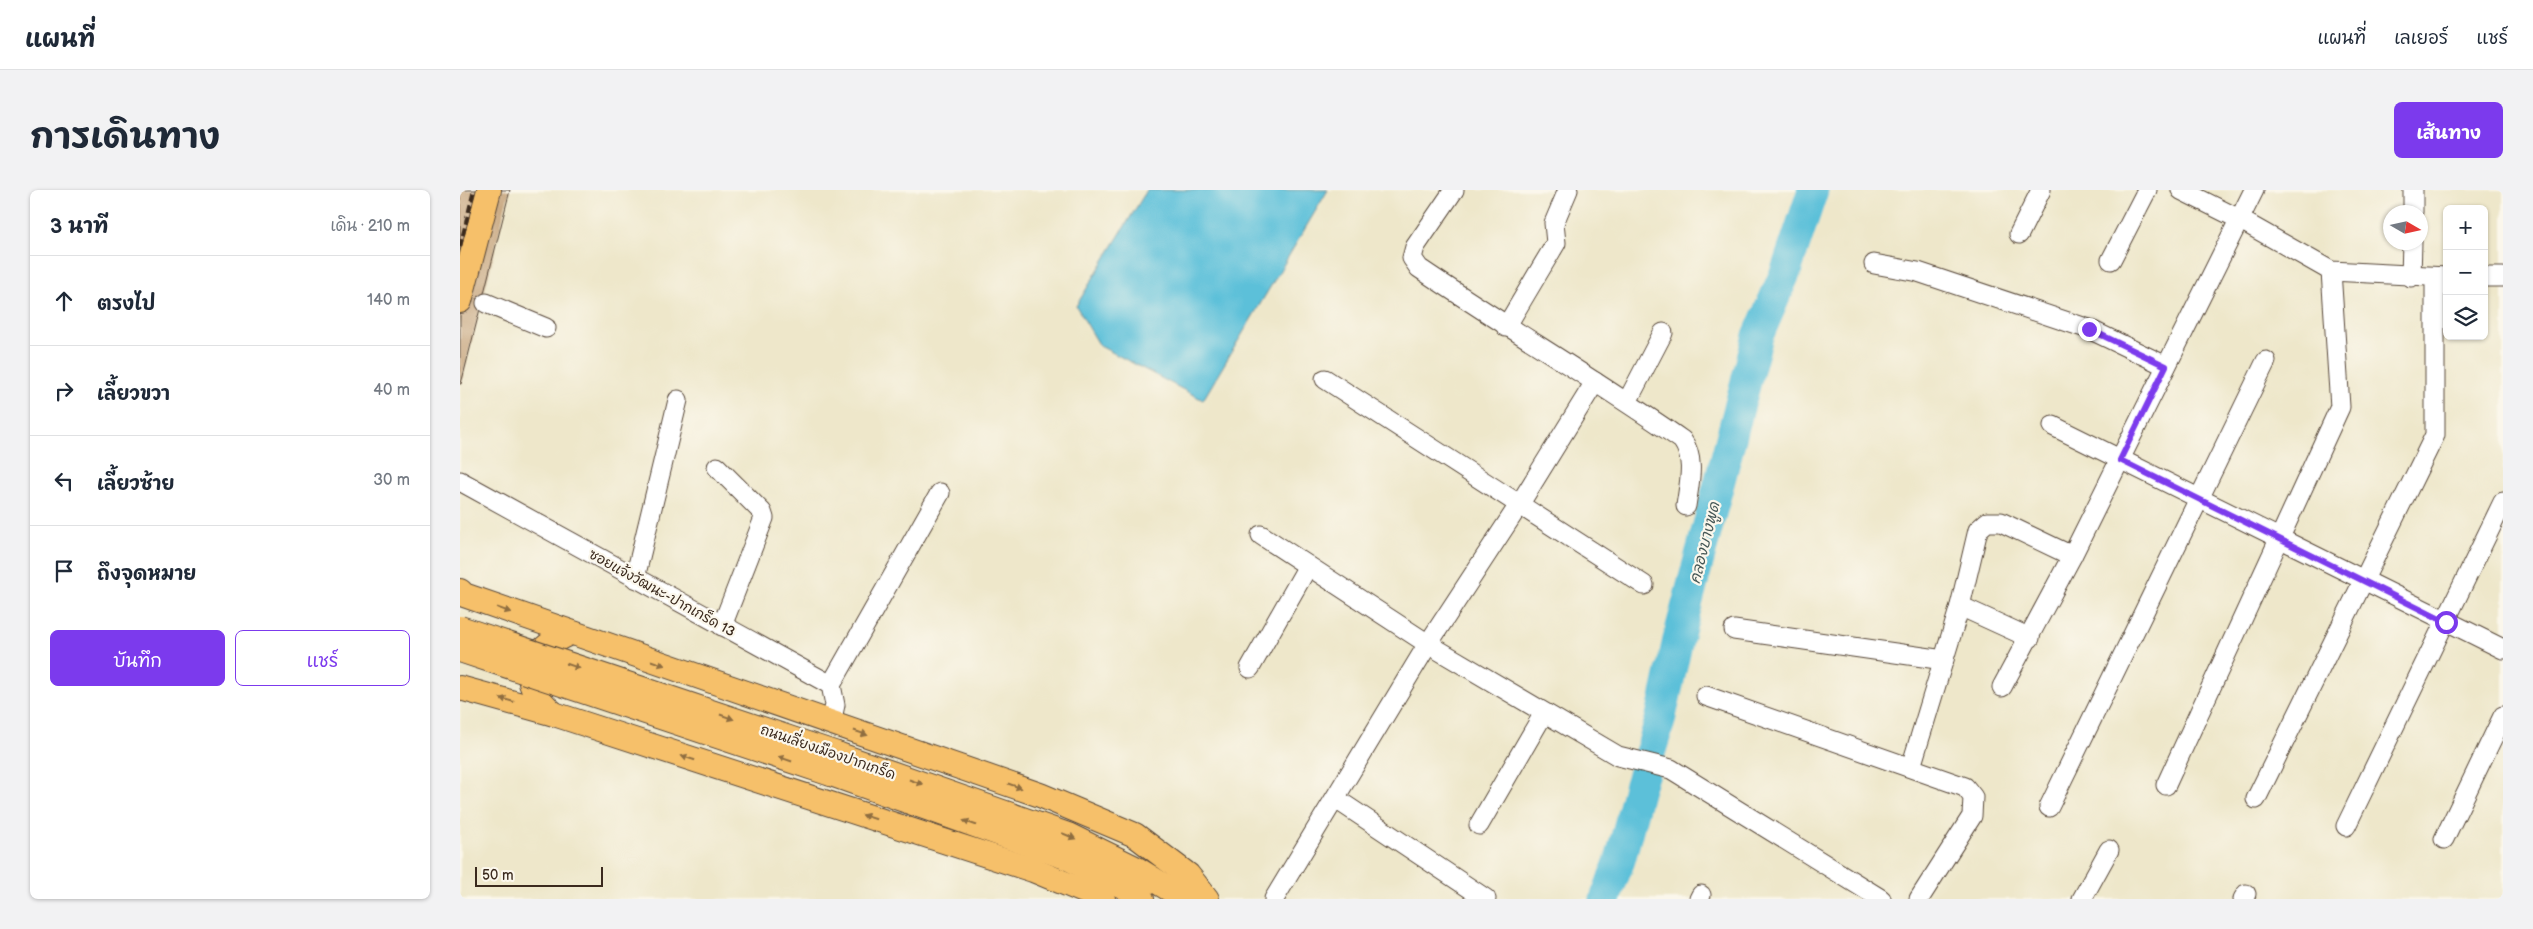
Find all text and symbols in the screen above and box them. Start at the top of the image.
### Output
text: แผนที่ [25,25,95,54]
text: แผนที่ [2318,28,2366,49]
text: เลเยอร์ [2394,28,2448,49]
text: แชร์ [2476,28,2508,49]
button: เส้นทาง [2394,102,2503,158]
text: การเดินทาง [30,116,220,159]
north arrow [2383,205,2428,250]
map controls [2443,205,2488,340]
button: + [2443,205,2488,250]
text: 3 นาที [50,214,108,239]
text: เดิน · 210 m [330,217,410,236]
button: − [2443,250,2488,295]
icon: ahead [50,287,78,315]
text: 140 m [367,291,410,310]
text: ตรงไป [97,293,155,316]
button: layers [2443,295,2488,340]
route end [2078,318,2101,341]
icon: right [50,377,78,405]
text: 40 m [373,381,410,400]
text: เลี้ยวขวา [97,383,170,406]
icon: left [50,467,78,495]
text: 30 m [373,471,410,490]
text: เลี้ยวซ้าย [97,473,174,496]
water label: คลองบางพูด [1686,500,1725,586]
street label: ซอยแจ้งวัฒนะ-ปากเกร็ด 13 [586,545,739,640]
icon: arrive [50,557,78,585]
text: ถึงจุดหมาย [97,563,196,586]
one-way arrow [497,607,512,614]
route start [2435,611,2458,634]
button: บันทึก [50,630,225,686]
button: แชร์ [235,630,410,686]
one-way arrow [651,659,666,667]
one-way arrow [565,662,580,670]
one-way arrow [499,696,514,704]
one-way arrow [719,714,734,722]
street label: ถนนเลี่ยงเมืองปากเกร็ด [758,716,900,783]
one-way arrow [854,730,869,738]
one-way arrow [680,754,695,761]
one-way arrow [777,755,792,763]
one-way arrow [909,778,924,786]
one-way arrow [1008,782,1023,790]
one-way arrow [862,813,877,820]
one-way arrow [962,819,977,827]
one-way arrow [1062,832,1076,840]
scale bar [475,864,602,887]
text: 50 m [482,867,514,884]

